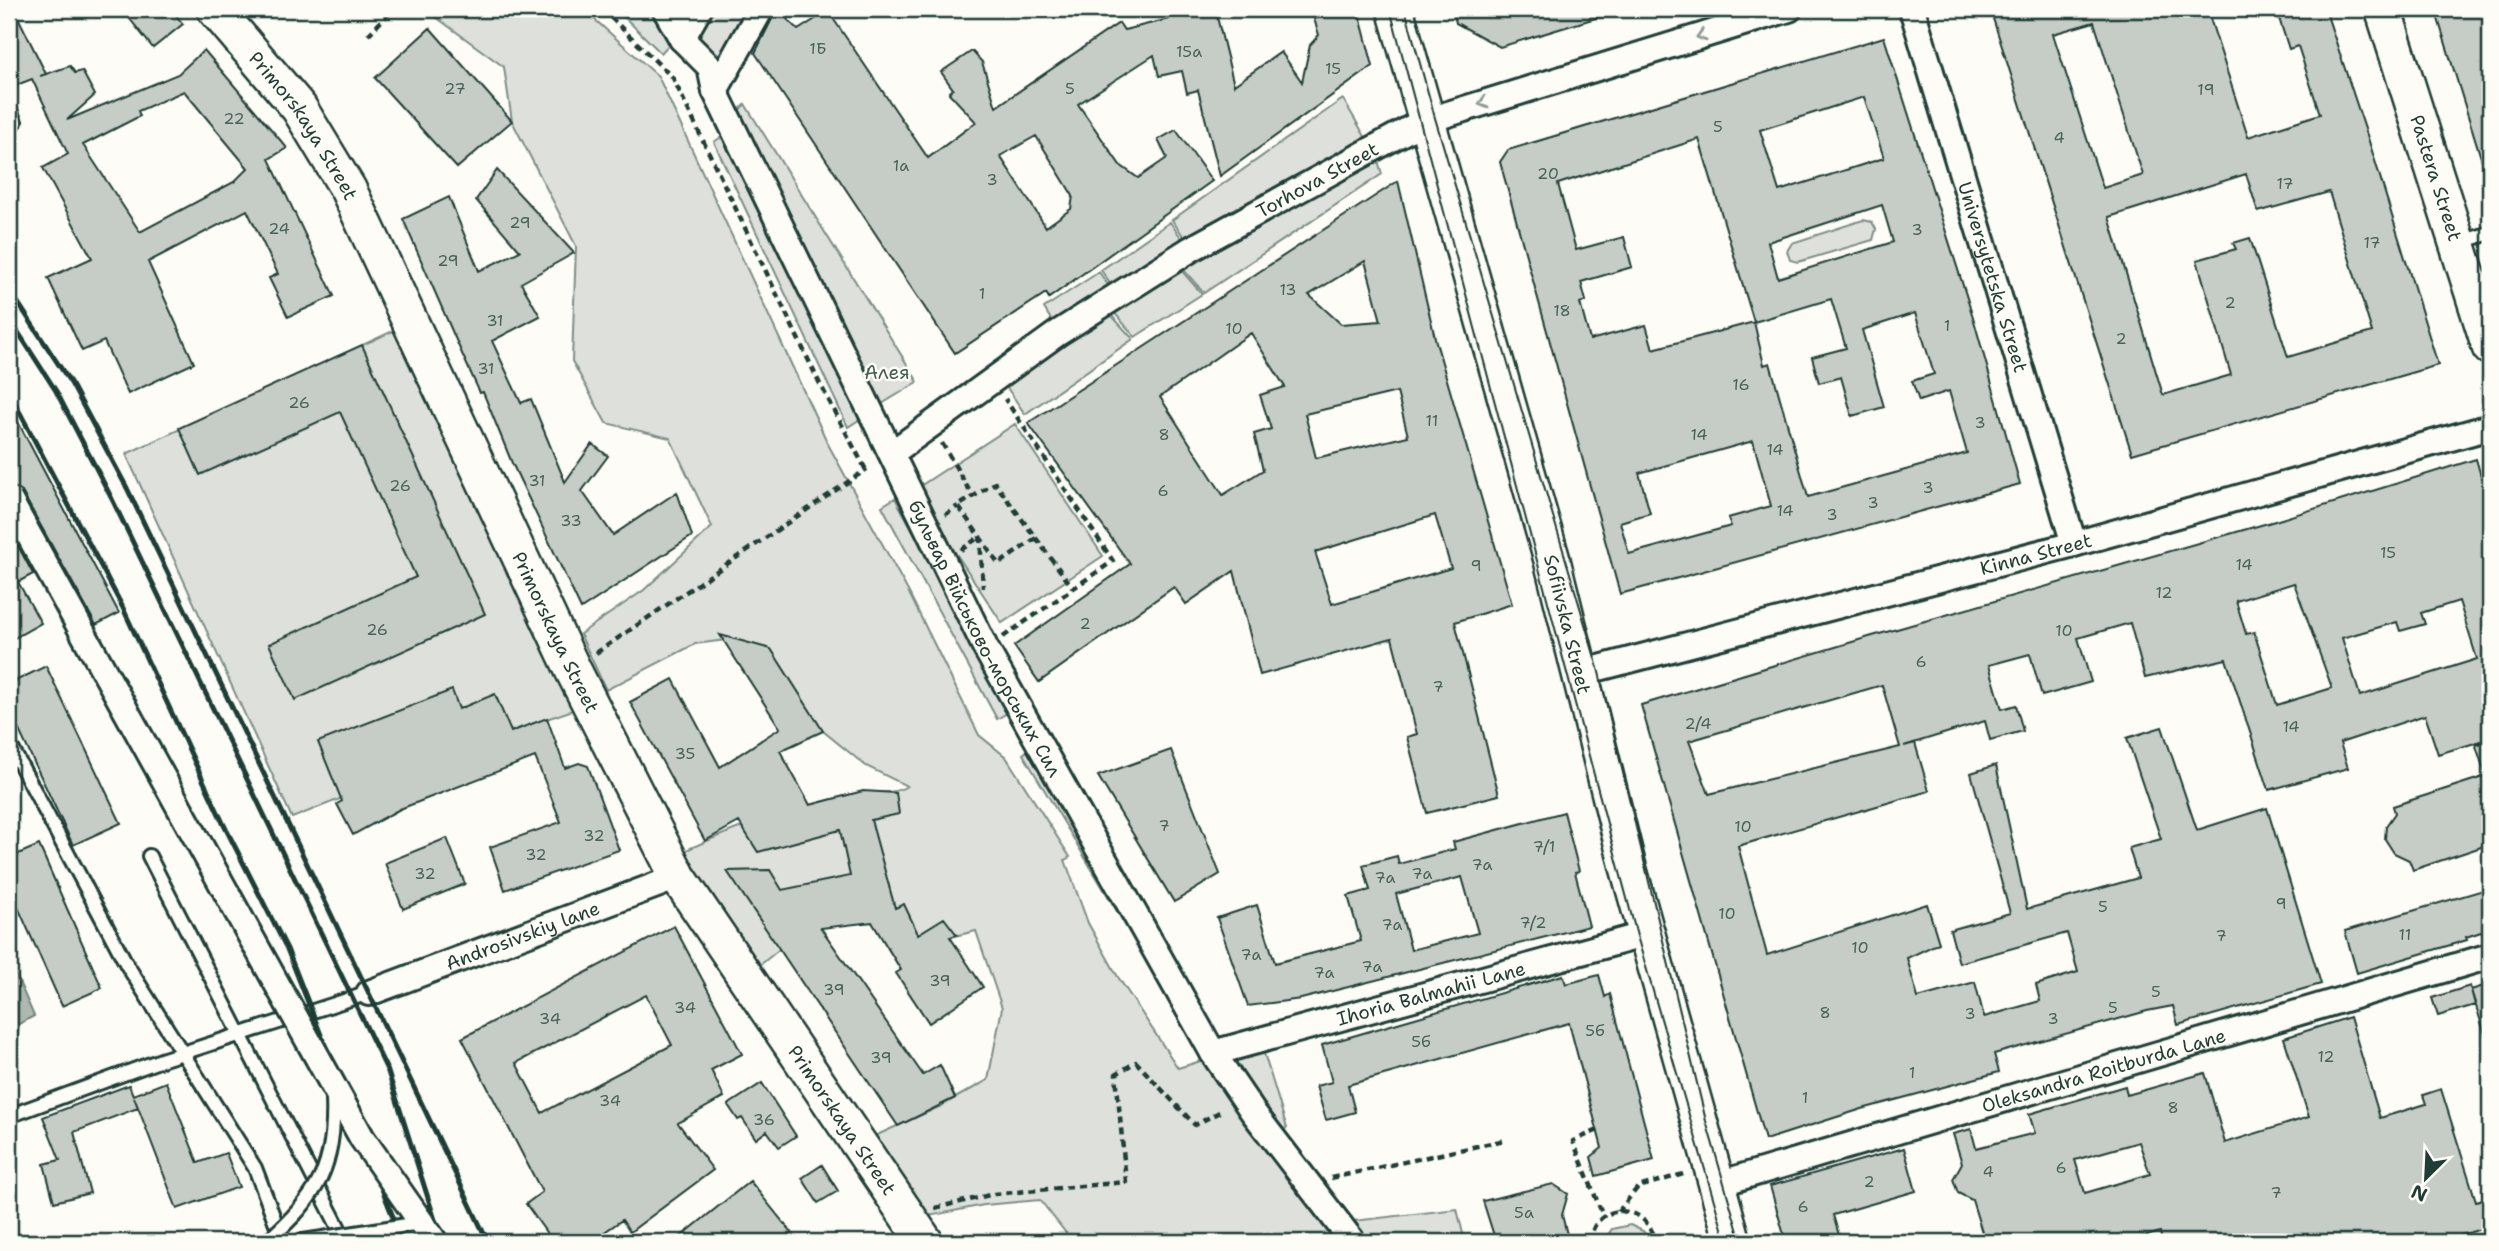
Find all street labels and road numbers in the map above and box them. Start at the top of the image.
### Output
street label: Primorskaya Street [244,46,364,204]
street label: Pastera Street [2405,112,2468,244]
street label: Torhova Street [1252,136,1383,223]
street label: Universytetska Street [1953,179,2034,375]
street label: бульвар Військово-морських Сил [903,496,1068,781]
street label: Kinna Street [1977,527,2094,581]
street label: Primorskaya Street [507,547,605,717]
street label: Sofiivska Street [1538,551,1597,697]
street label: Androsivskiy lane [442,895,603,976]
street label: Ihoria Balmahii Lane [1334,955,1528,1031]
street label: Oleksandra Roitburda Lane [1978,1022,2229,1118]
street label: Primorskaya Street [783,1040,902,1200]

